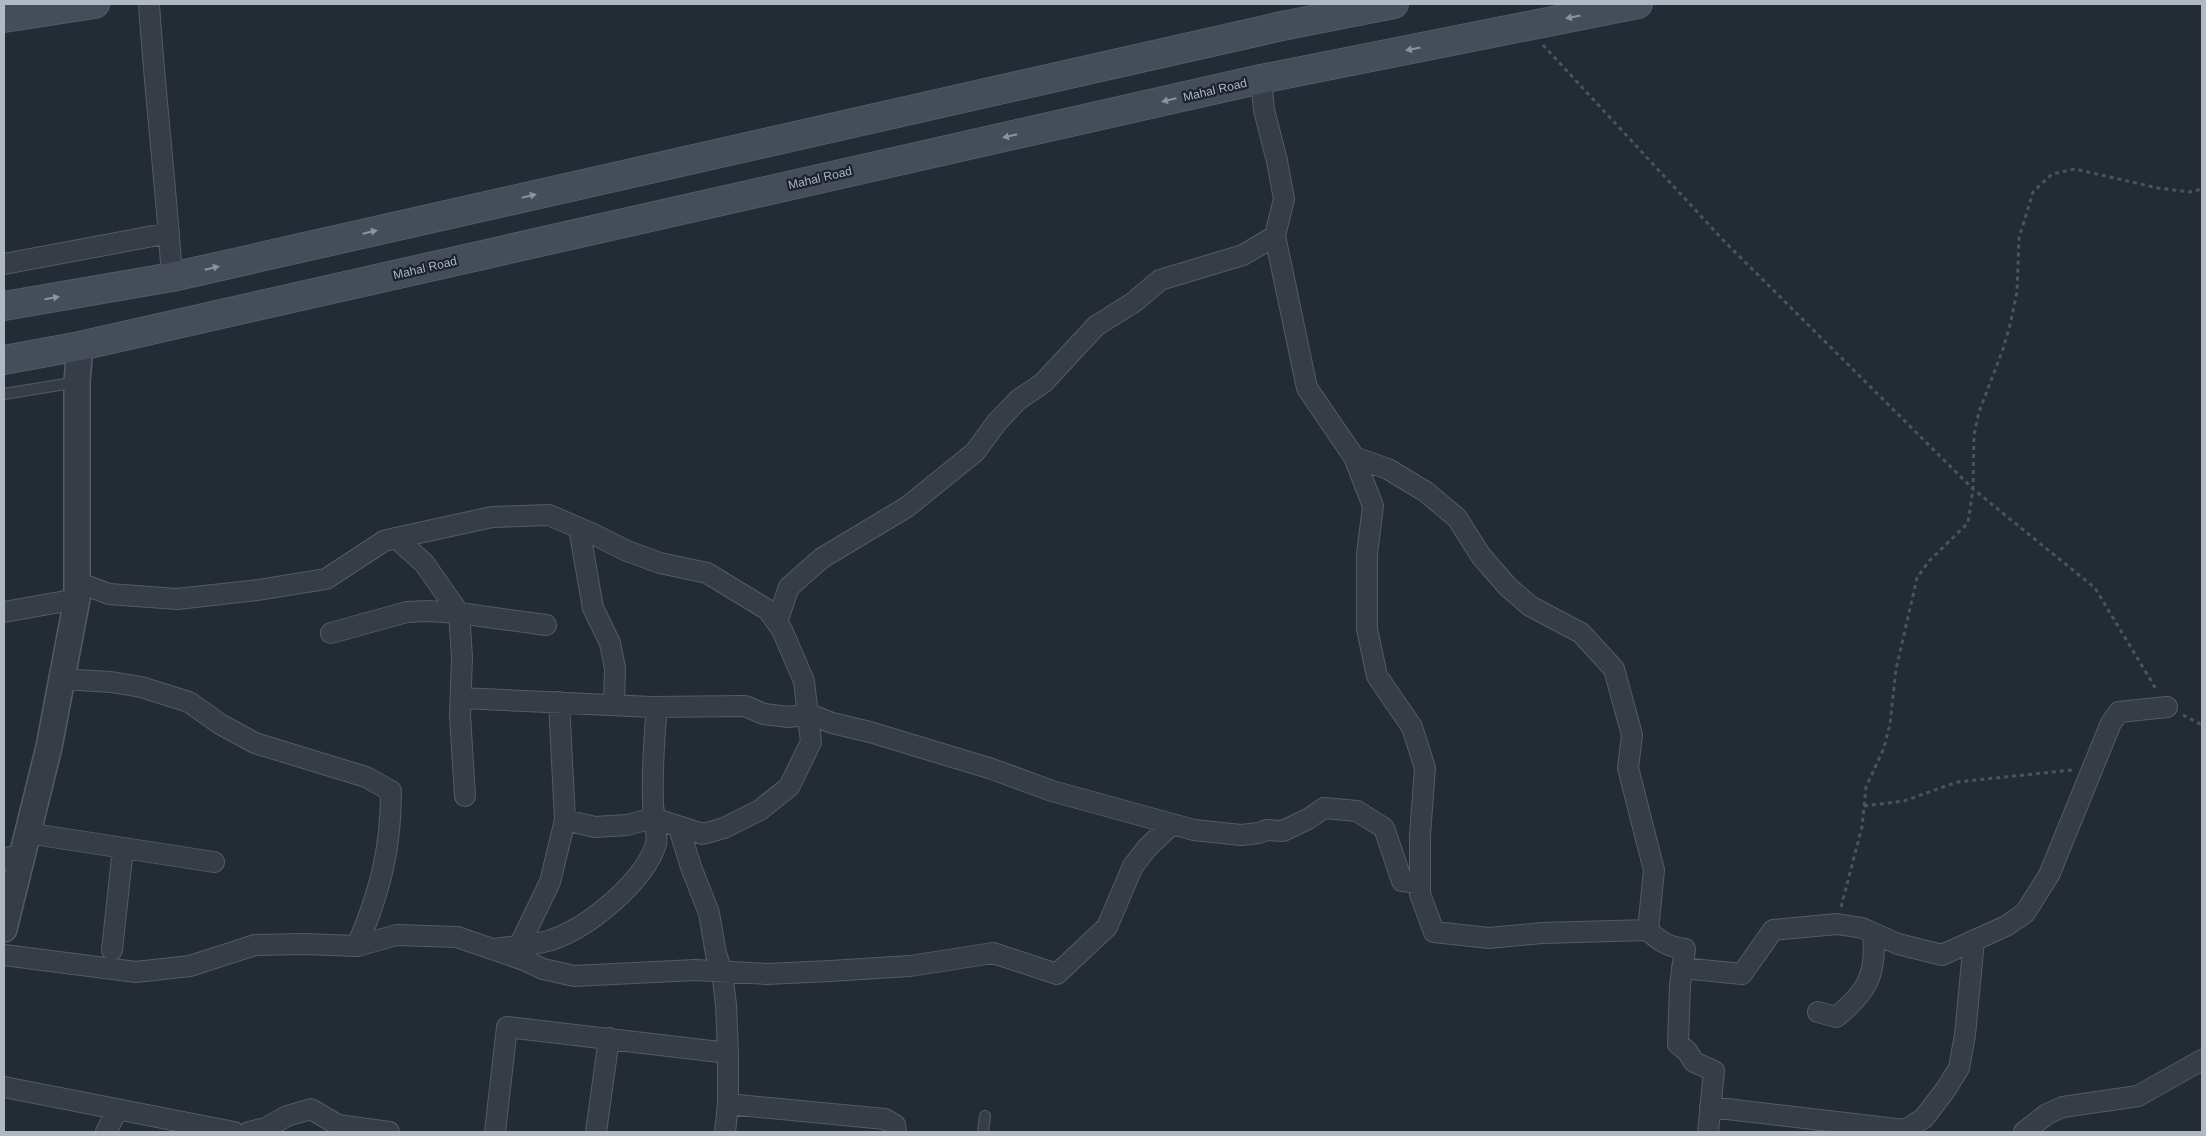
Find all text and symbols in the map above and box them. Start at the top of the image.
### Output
one-way arrow [1565,13,1580,21]
one-way arrow [1406,45,1421,53]
street label: Mahal Road [1182,76,1248,104]
one-way arrow [1161,96,1176,104]
one-way arrow [1003,132,1018,140]
street label: Mahal Road [787,164,853,192]
one-way arrow [521,192,536,200]
one-way arrow [363,228,378,236]
street label: Mahal Road [392,254,458,282]
one-way arrow [204,264,219,272]
one-way arrow [44,293,60,301]

